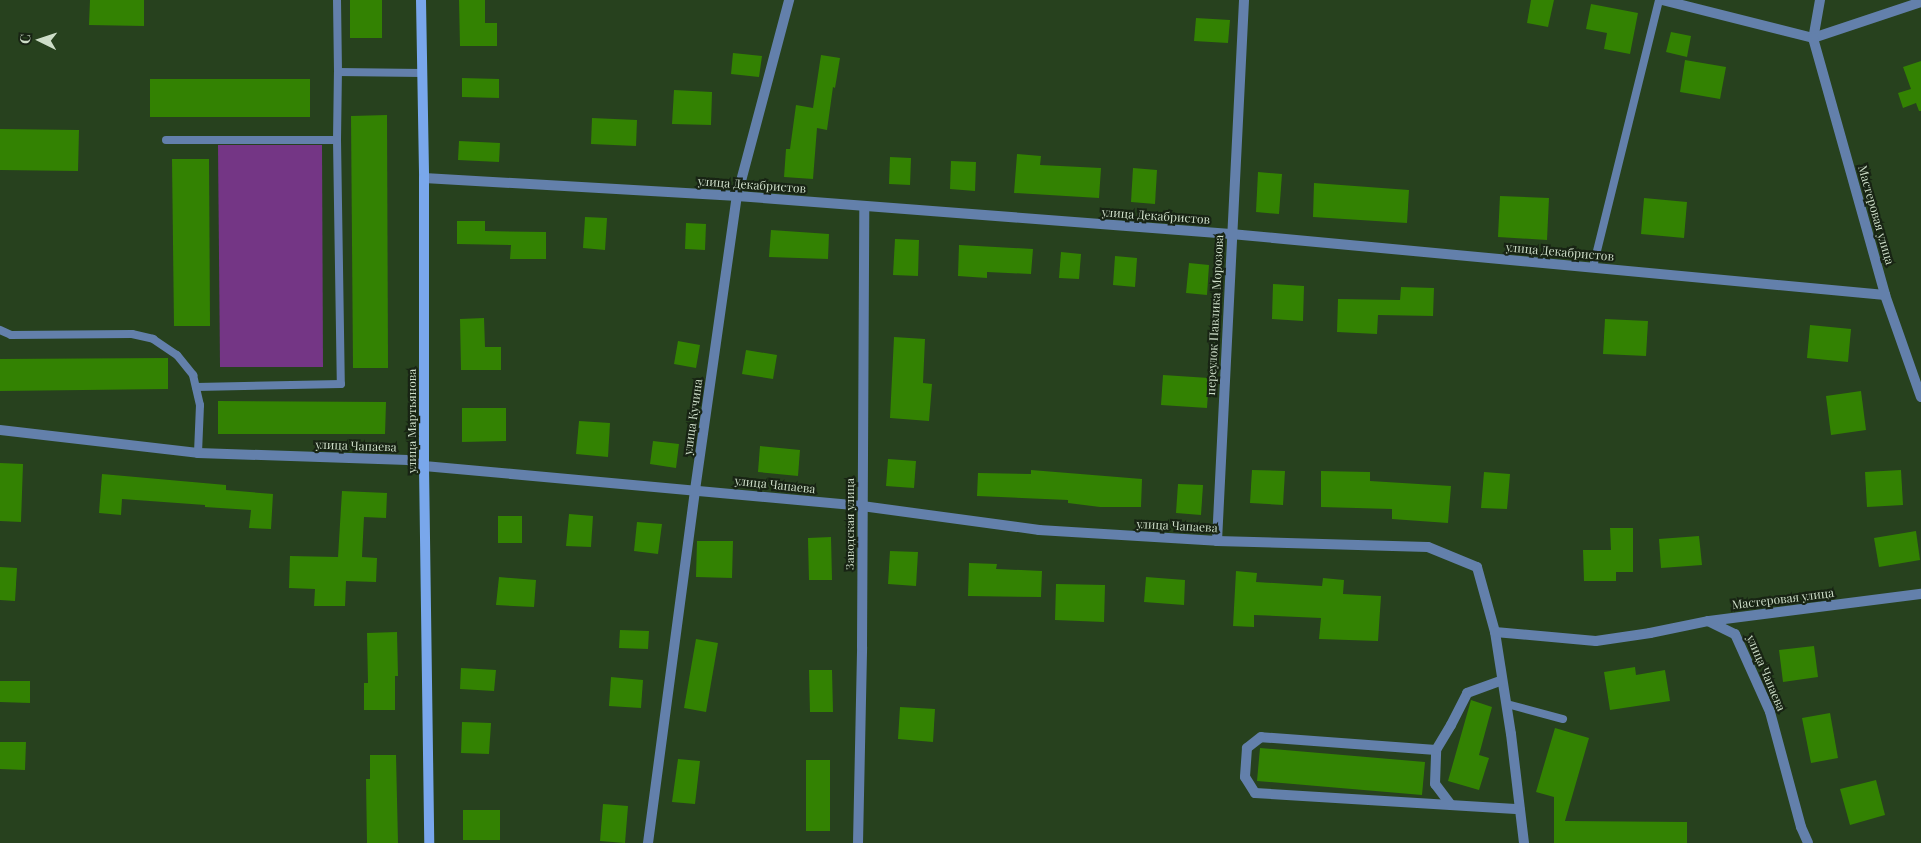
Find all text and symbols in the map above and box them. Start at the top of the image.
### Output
north arrow [15,15,65,65]
text: С [15,33,34,45]
street label: Мастеровая улица [1855,164,1897,266]
street label: улица Декабристов [697,174,807,196]
street label: улица Декабристов [1101,205,1211,227]
street label: переулок Павлика Морозова [1204,234,1226,396]
street label: улица Декабристов [1505,240,1615,264]
street label: улица Мартьянова [405,369,419,473]
street label: улица Кучина [681,378,705,456]
street label: улица Чапаева [315,437,397,455]
street label: улица Чапаева [734,474,816,496]
street label: Заводская улица [843,478,857,570]
street label: улица Чапаева [1136,517,1218,535]
street label: Мастеровая улица [1731,586,1835,612]
street label: улица Чапаева [1743,633,1789,713]

